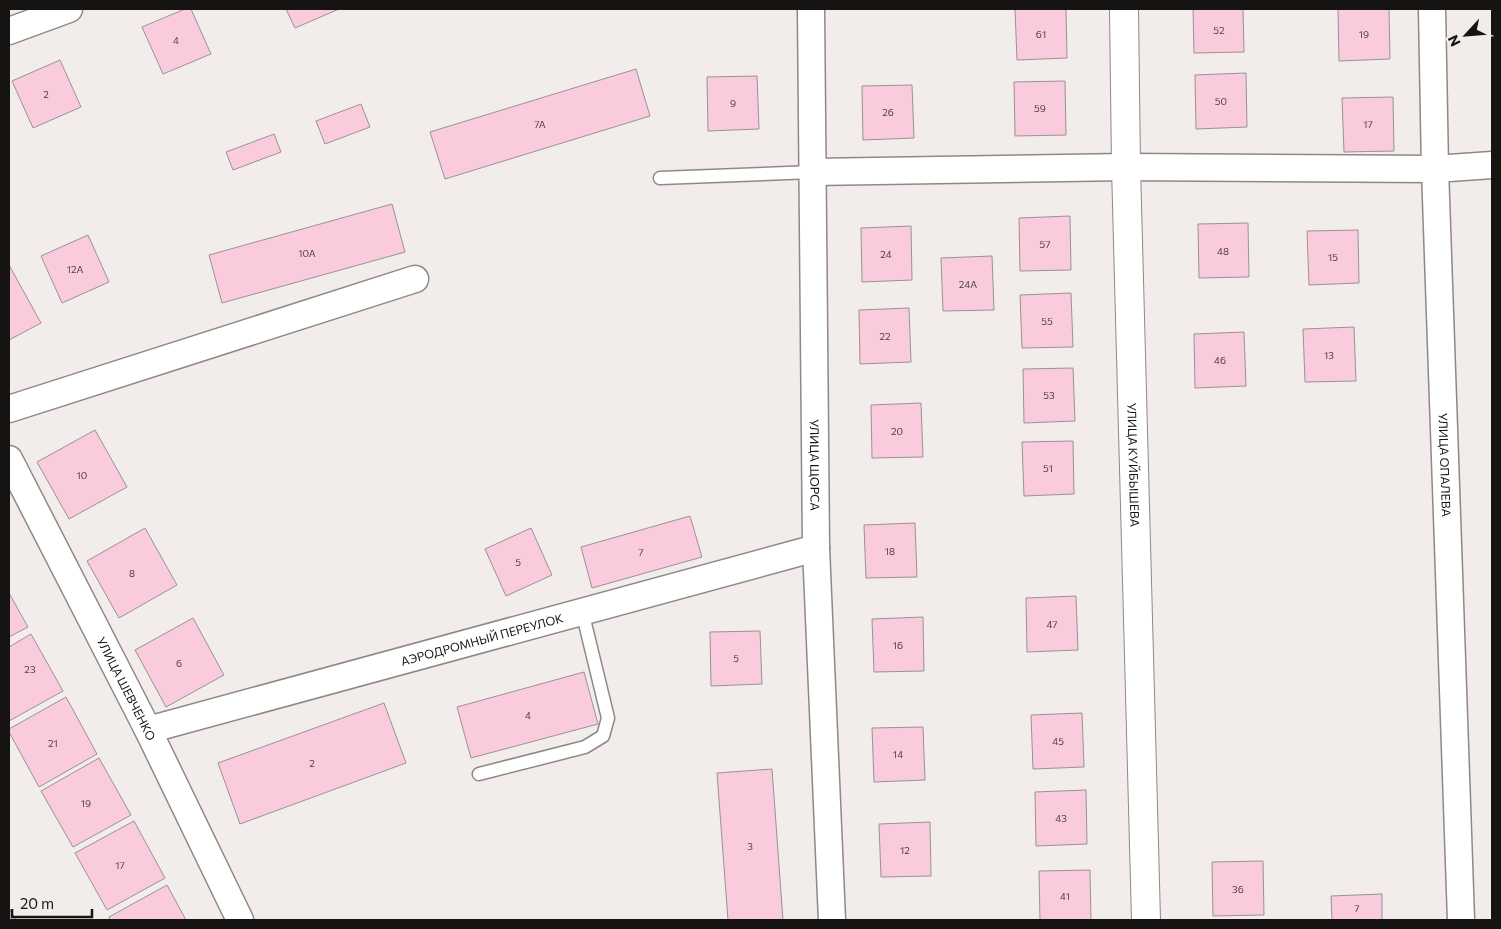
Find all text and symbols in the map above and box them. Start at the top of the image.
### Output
north arrow [1441,10,1491,60]
house number: 52 [1213,24,1225,36]
house number: 61 [1036,28,1046,40]
house number: 19 [1359,28,1369,40]
text: N [1444,32,1464,49]
house number: 4 [173,34,179,46]
house number: 2 [43,88,49,100]
house number: 50 [1215,95,1227,107]
house number: 9 [730,97,736,109]
house number: 59 [1034,102,1046,114]
house number: 26 [882,106,894,118]
house number: 7А [534,118,546,130]
house number: 17 [1363,118,1373,130]
house number: 57 [1039,238,1051,250]
house number: 48 [1217,245,1229,257]
house number: 10А [298,247,316,259]
house number: 24 [880,248,892,260]
house number: 15 [1328,251,1338,263]
house number: 12А [67,263,83,275]
house number: 24А [959,278,977,290]
house number: 55 [1041,315,1053,327]
house number: 22 [879,330,891,342]
house number: 13 [1324,349,1334,361]
house number: 46 [1214,354,1226,366]
house number: 53 [1043,389,1055,401]
street label: УЛИЦА КУЙБЫШЕВА [1125,403,1143,527]
street label: УЛИЦА ОПАЛЕВА [1436,413,1454,517]
street label: УЛИЦА ЩОРСА [808,419,823,511]
house number: 20 [891,425,903,437]
house number: 51 [1043,462,1053,474]
house number: 10 [77,469,87,481]
house number: 18 [885,545,895,557]
house number: 7 [638,546,644,558]
house number: 5 [515,556,521,568]
house number: 8 [129,567,135,579]
street label: АЭРОДРОМНЫЙ ПЕРЕУЛОК [399,610,564,668]
house number: 47 [1046,618,1058,630]
street label: УЛИЦА ШЕВЧЕНКО [95,635,159,743]
house number: 16 [893,639,903,651]
house number: 5 [733,652,739,664]
house number: 6 [176,657,182,669]
house number: 23 [24,663,36,675]
house number: 4 [525,709,531,721]
house number: 45 [1052,735,1064,747]
house number: 21 [48,737,58,749]
house number: 14 [893,748,903,760]
house number: 2 [309,757,315,769]
house number: 19 [81,797,91,809]
house number: 43 [1055,812,1067,824]
house number: 3 [747,840,753,852]
house number: 12 [900,844,910,856]
house number: 17 [115,859,125,871]
house number: 36 [1232,883,1244,895]
scale bar [12,886,92,918]
house number: 41 [1060,890,1070,902]
text: 20 m [20,894,54,912]
house number: 7 [1354,902,1360,914]

